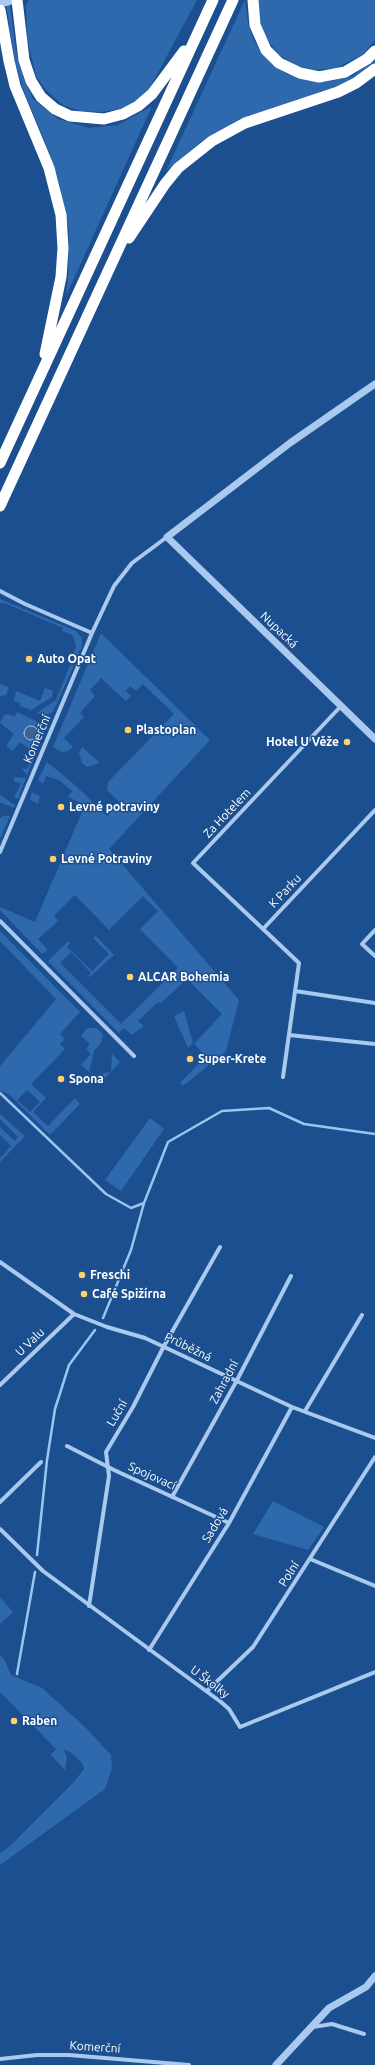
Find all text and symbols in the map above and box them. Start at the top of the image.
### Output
street label: Nupacká [257,609,301,651]
place label: Auto Opat [37,652,96,666]
marker: Auto Opat [24,654,34,664]
street label: Komerční [20,713,54,765]
place label: Plastoplan [136,723,196,737]
marker: Plastoplan [123,725,133,735]
place label: Hotel U Věže [266,735,339,749]
marker: Hotel U Věže [342,737,352,747]
street label: Za Hotelem [200,785,254,841]
place label: Levné potraviny [69,800,160,814]
marker: Levné potraviny [56,802,66,812]
place label: Levné Potraviny [61,852,152,866]
marker: Levné Potraviny [48,854,58,864]
street label: K Parku [266,871,304,911]
place label: ALCAR Bohemia [138,970,229,984]
marker: ALCAR Bohemia [125,972,135,982]
place label: Super-Krete [198,1052,266,1066]
marker: Super-Krete [185,1054,195,1064]
place label: Spona [69,1072,104,1086]
marker: Spona [56,1074,66,1084]
place label: Freschi [90,1268,130,1282]
marker: Freschi [77,1270,87,1280]
place label: Café Spižírna [92,1287,166,1301]
marker: Café Spižírna [79,1289,89,1299]
street label: U Valu [13,1325,47,1359]
street label: Průběžná [162,1329,214,1365]
street label: Zahradní [207,1358,241,1406]
street label: Luční [104,1397,130,1429]
street label: Spojovací [126,1459,178,1493]
street label: Sadová [199,1505,231,1545]
street label: Polní [276,1559,302,1589]
street label: U Školky [188,1663,232,1701]
place label: Raben [22,1714,57,1728]
marker: Raben [9,1716,19,1726]
street label: Komerční [69,2038,121,2056]

